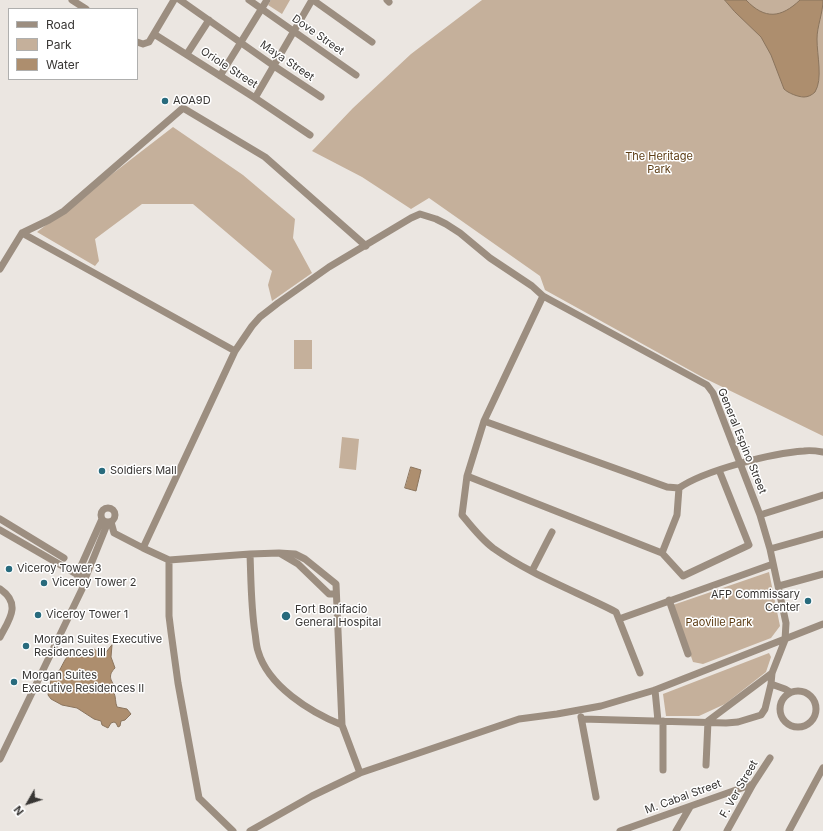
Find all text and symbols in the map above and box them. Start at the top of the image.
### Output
legend [8,8,138,80]
street label: Dove Street [289,12,347,58]
text: Road [46,17,75,32]
text: Park [46,37,72,52]
street label: Maya Street [257,38,317,84]
street label: Oriole Street [198,45,260,91]
text: Water [46,57,79,72]
place label: AOA9D [173,94,211,108]
marker: AOA9D [160,96,170,106]
park label: The Heritage Park [625,150,693,176]
street label: General Espino Street [715,386,769,496]
place label: Soldiers Mall [110,464,177,478]
marker: Soldiers Mall [97,466,107,476]
place label: Viceroy Tower 3 [17,562,101,576]
marker: Viceroy Tower 3 [4,564,14,574]
place label: Viceroy Tower 2 [52,576,136,590]
marker: Viceroy Tower 2 [39,578,49,588]
place label: AFP Commissary Center [711,588,800,614]
marker: AFP Commissary Center [803,596,813,606]
place label: Fort Bonifacio General Hospital [295,603,381,629]
place label: Viceroy Tower 1 [46,608,128,622]
marker: Viceroy Tower 1 [33,610,43,620]
marker: Fort Bonifacio General Hospital [280,610,292,622]
park label: Paoville Park [686,616,752,630]
place label: Morgan Suites Executive Residences III [34,633,162,659]
marker: Morgan Suites Executive Residences III [21,641,31,651]
place label: Morgan Suites Executive Residences II [22,669,144,695]
marker: Morgan Suites Executive Residences II [9,677,19,687]
street label: F. Ver Street [717,758,761,820]
street label: M. Cabal Street [643,777,723,817]
north arrow [8,783,48,823]
text: N [11,803,27,818]

